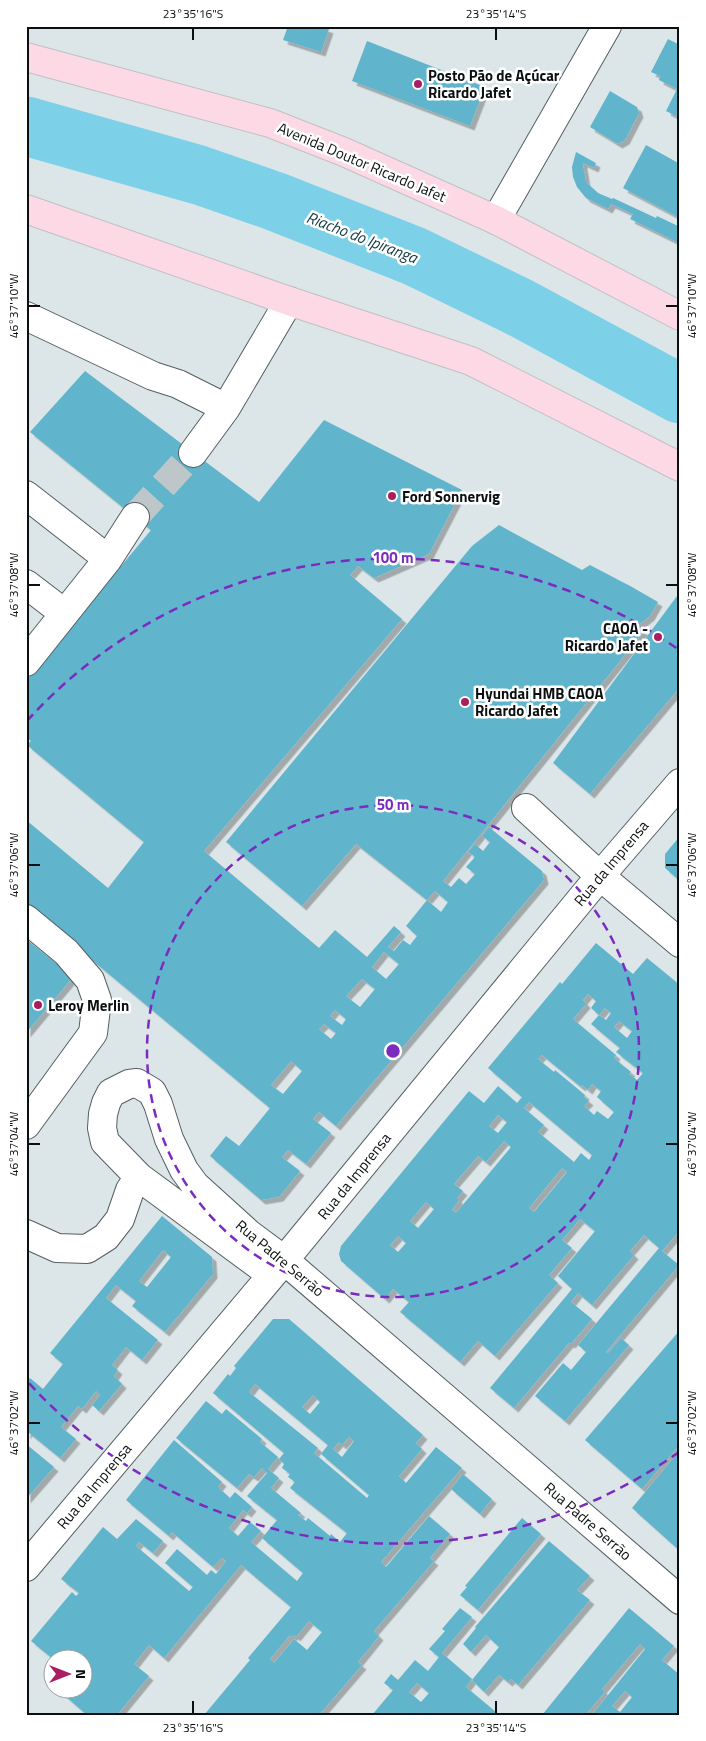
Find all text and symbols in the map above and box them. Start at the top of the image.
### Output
text: 23°35'16"S [163,4,223,23]
text: 23°35'14"S [466,4,526,23]
place label: Posto Pão de Açúcar Ricardo Jafet [428,64,560,104]
marker: Posto Pão de Açúcar Ricardo Jafet [412,78,424,90]
street label: Avenida Doutor Ricardo Jafet [274,116,450,208]
water label: Riacho do Ipiranga [303,205,422,270]
text: 46°37'10"W [4,273,23,338]
text: 46°37'10"W [682,273,701,338]
place label: Ford Sonnervig [402,485,500,508]
marker: Ford Sonnervig [386,490,398,502]
text: 100 m [372,546,414,569]
text: 46°37'08"W [4,552,23,617]
text: 46°37'08"W [682,552,701,617]
place label: CAOA - Ricardo Jafet [565,617,649,657]
marker: CAOA - Ricardo Jafet [652,631,664,643]
place label: Hyundai HMB CAOA Ricardo Jafet [475,682,603,722]
marker: Hyundai HMB CAOA Ricardo Jafet [459,696,471,708]
text: 50 m [377,793,409,816]
street label: Rua da Imprensa [568,815,654,911]
text: 46°37'06"W [4,832,23,897]
text: 46°37'06"W [682,832,701,897]
place label: Leroy Merlin [48,994,129,1017]
marker: Leroy Merlin [32,999,44,1011]
centre of rings [384,1042,402,1060]
text: 46°37'04"W [4,1111,23,1176]
text: 46°37'04"W [682,1111,701,1176]
street label: Rua da Imprensa [312,1127,397,1224]
street label: Rua Padre Serrão [231,1214,329,1302]
text: 46°37'02"W [4,1390,23,1455]
text: 46°37'02"W [682,1390,701,1455]
street label: Rua da Imprensa [51,1438,137,1534]
street label: Rua Padre Serrão [539,1476,637,1566]
north arrow [42,1648,92,1698]
text: N [71,1669,92,1679]
text: 23°35'16"S [163,1718,223,1737]
text: 23°35'14"S [466,1718,526,1737]

